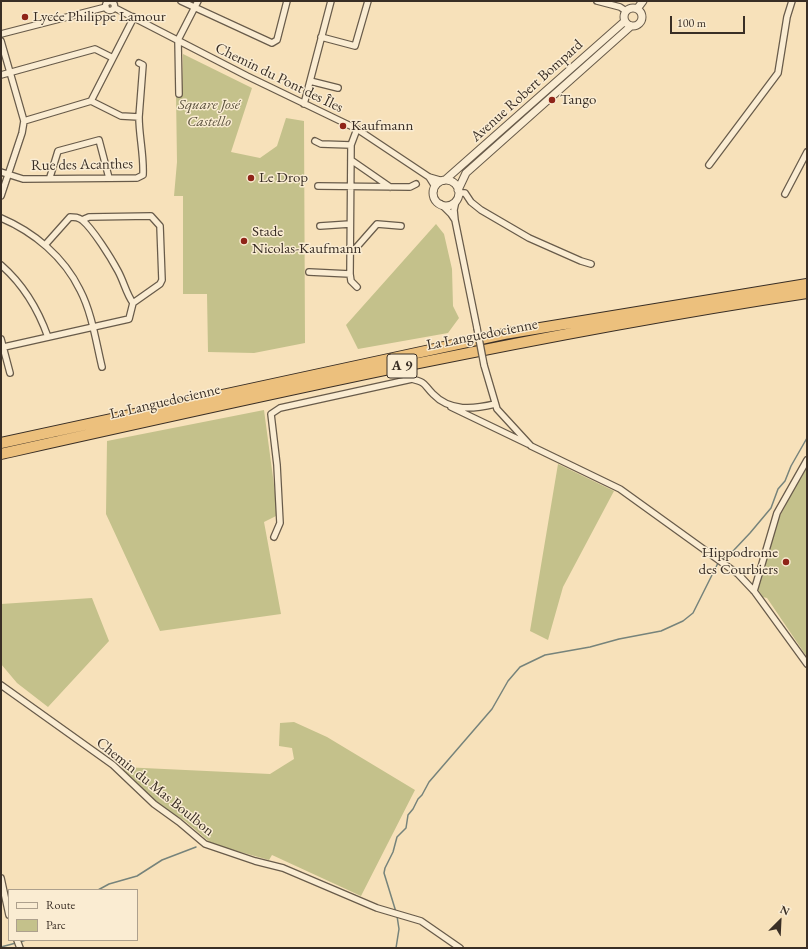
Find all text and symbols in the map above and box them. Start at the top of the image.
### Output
place label: Lycée Philippe Lamour [33,8,166,26]
scale bar [672,8,747,34]
marker: Lycée Philippe Lamour [20,12,30,22]
text: 100 m [677,15,706,31]
street label: Avenue Robert Bompard [467,36,587,146]
street label: Chemin du Pont des Îles [212,39,346,117]
place label: Tango [560,91,596,109]
marker: Tango [547,95,557,105]
park label: Square José Castello [178,96,240,131]
place label: Kaufmann [351,117,413,135]
marker: Kaufmann [338,121,348,131]
street label: Rue des Acanthes [31,155,133,175]
place label: Le Drop [259,169,308,187]
marker: Le Drop [246,173,256,183]
place label: Stade Nicolas-Kaufmann [252,223,361,258]
marker: Stade Nicolas-Kaufmann [239,236,249,246]
street label: La Languedocienne [425,315,539,355]
road number: A 9 [387,354,417,378]
street label: La Languedocienne [108,381,222,423]
place label: Hippodrome des Courbiers [699,544,778,579]
marker: Hippodrome des Courbiers [781,557,791,567]
street label: Chemin du Mas Boulbon [92,734,218,840]
legend [8,889,138,941]
text: Route [46,897,75,913]
north arrow [760,901,800,941]
text: N [778,902,792,918]
text: Parc [46,917,66,933]

